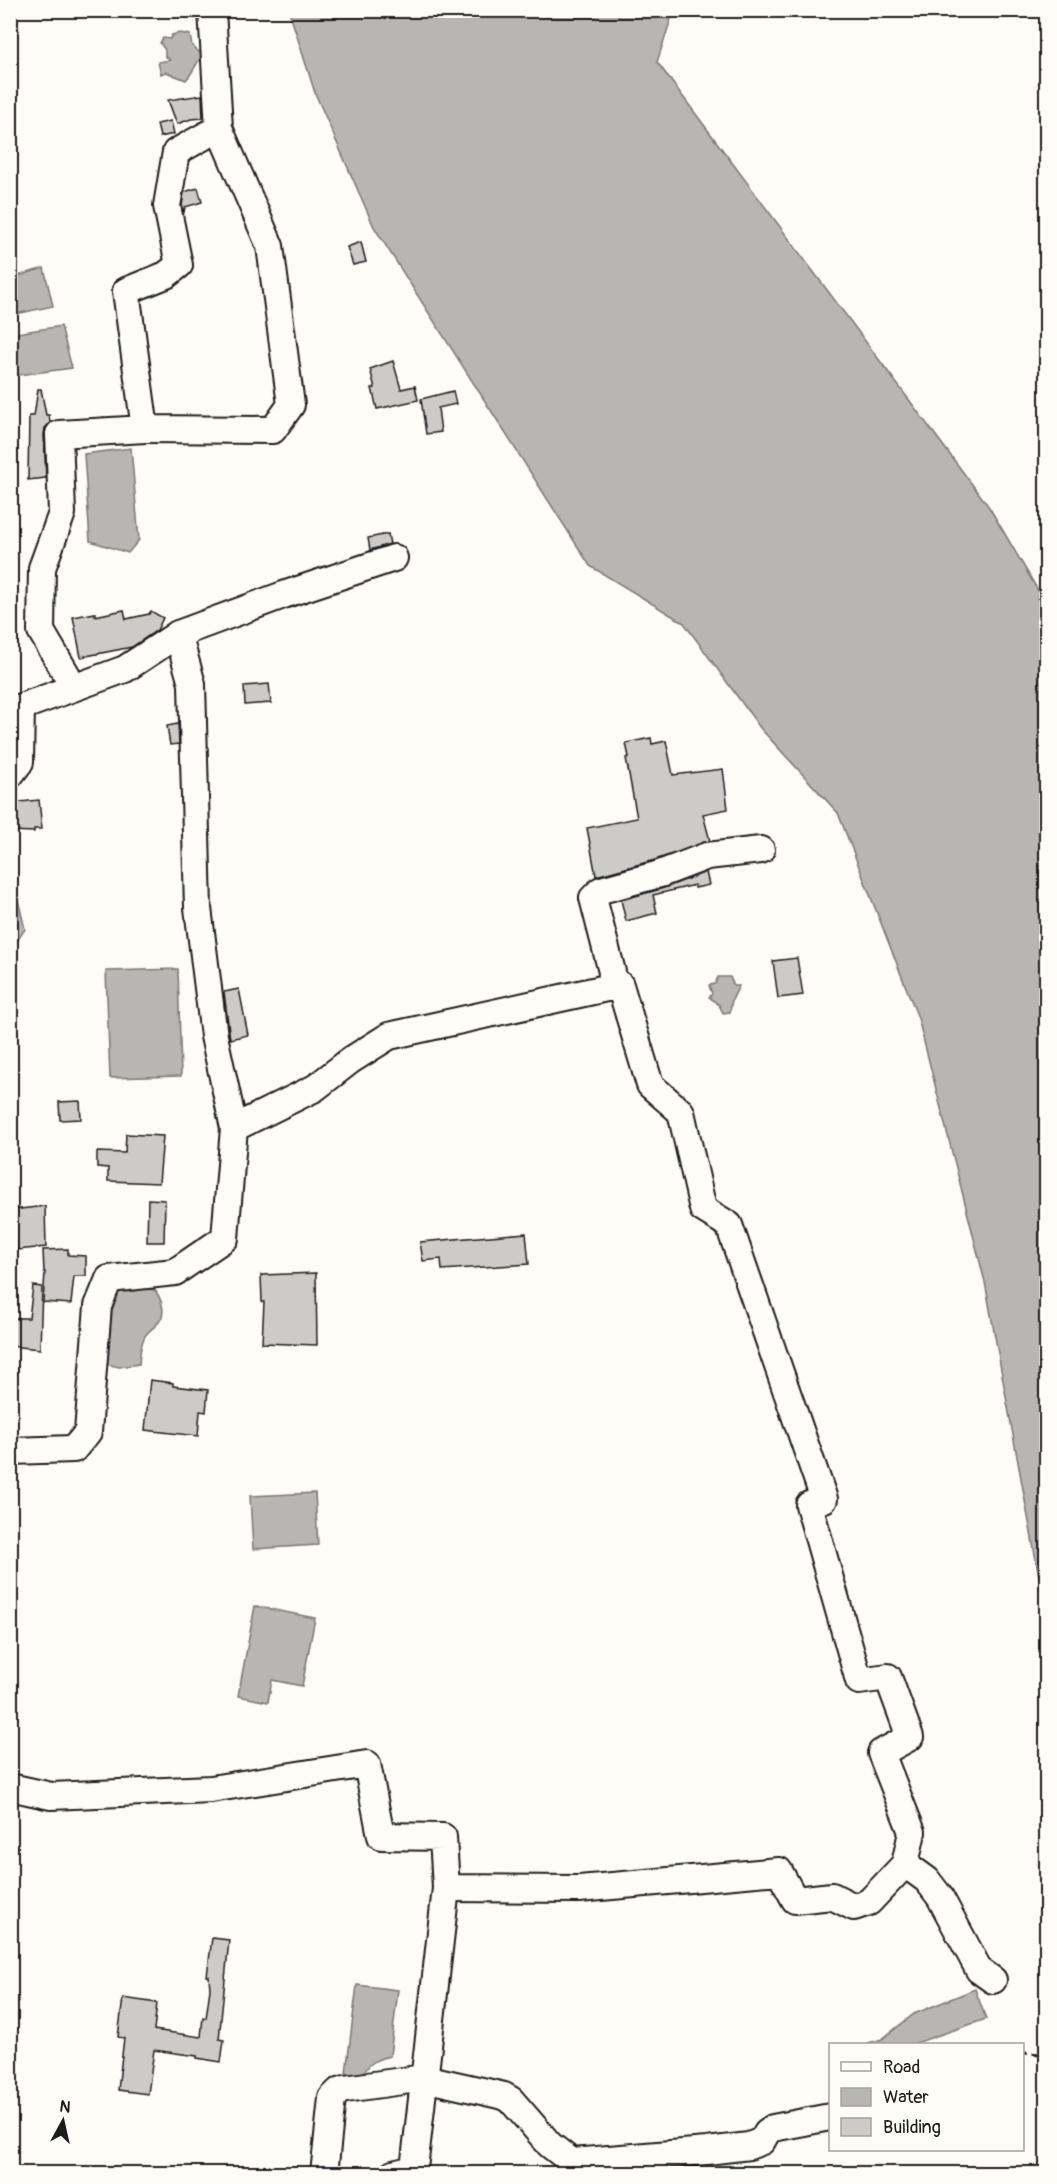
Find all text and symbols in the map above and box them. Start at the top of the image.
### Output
legend [829,2043,1024,2151]
text: Road [883,2056,920,2079]
text: Water [883,2086,929,2109]
north arrow [33,2091,93,2151]
text: N [58,2096,72,2118]
text: Building [883,2116,941,2139]

